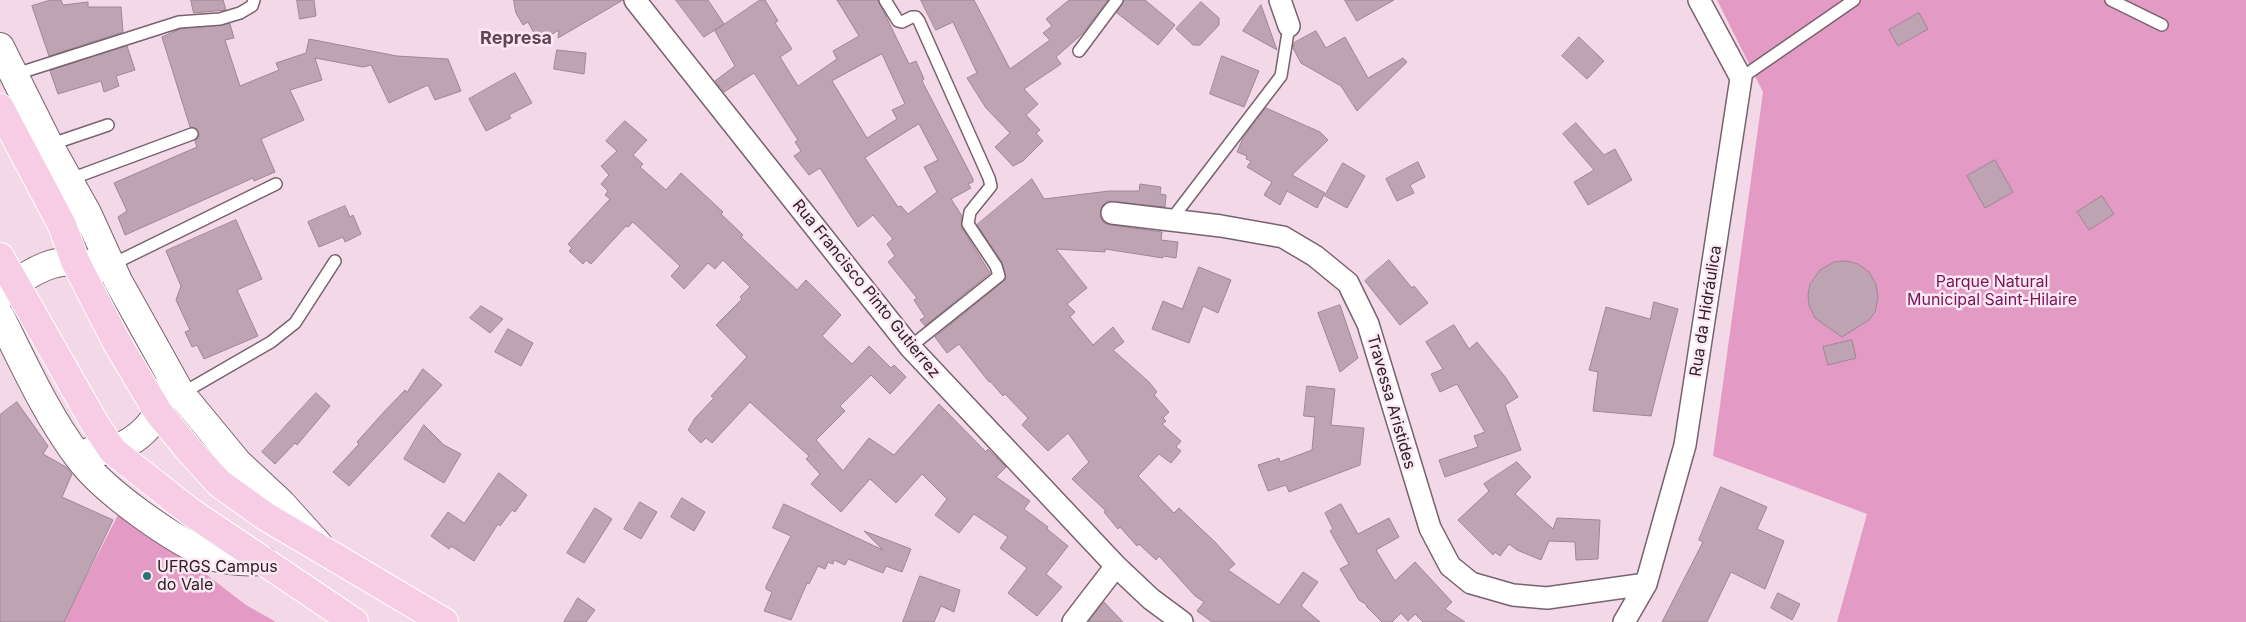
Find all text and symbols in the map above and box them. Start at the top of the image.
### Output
district label: Represa [480,28,552,50]
street label: Rua Francisco Pinto Gutierrez [788,196,944,382]
street label: Rua da Hidráulica [1686,244,1726,378]
park label: Parque Natural Municipal Saint-Hilaire [1907,272,2077,310]
street label: Travessa Aristides [1363,333,1419,471]
place label: UFRGS Campus do Vale [157,557,278,595]
marker: UFRGS Campus do Vale [141,570,153,582]

